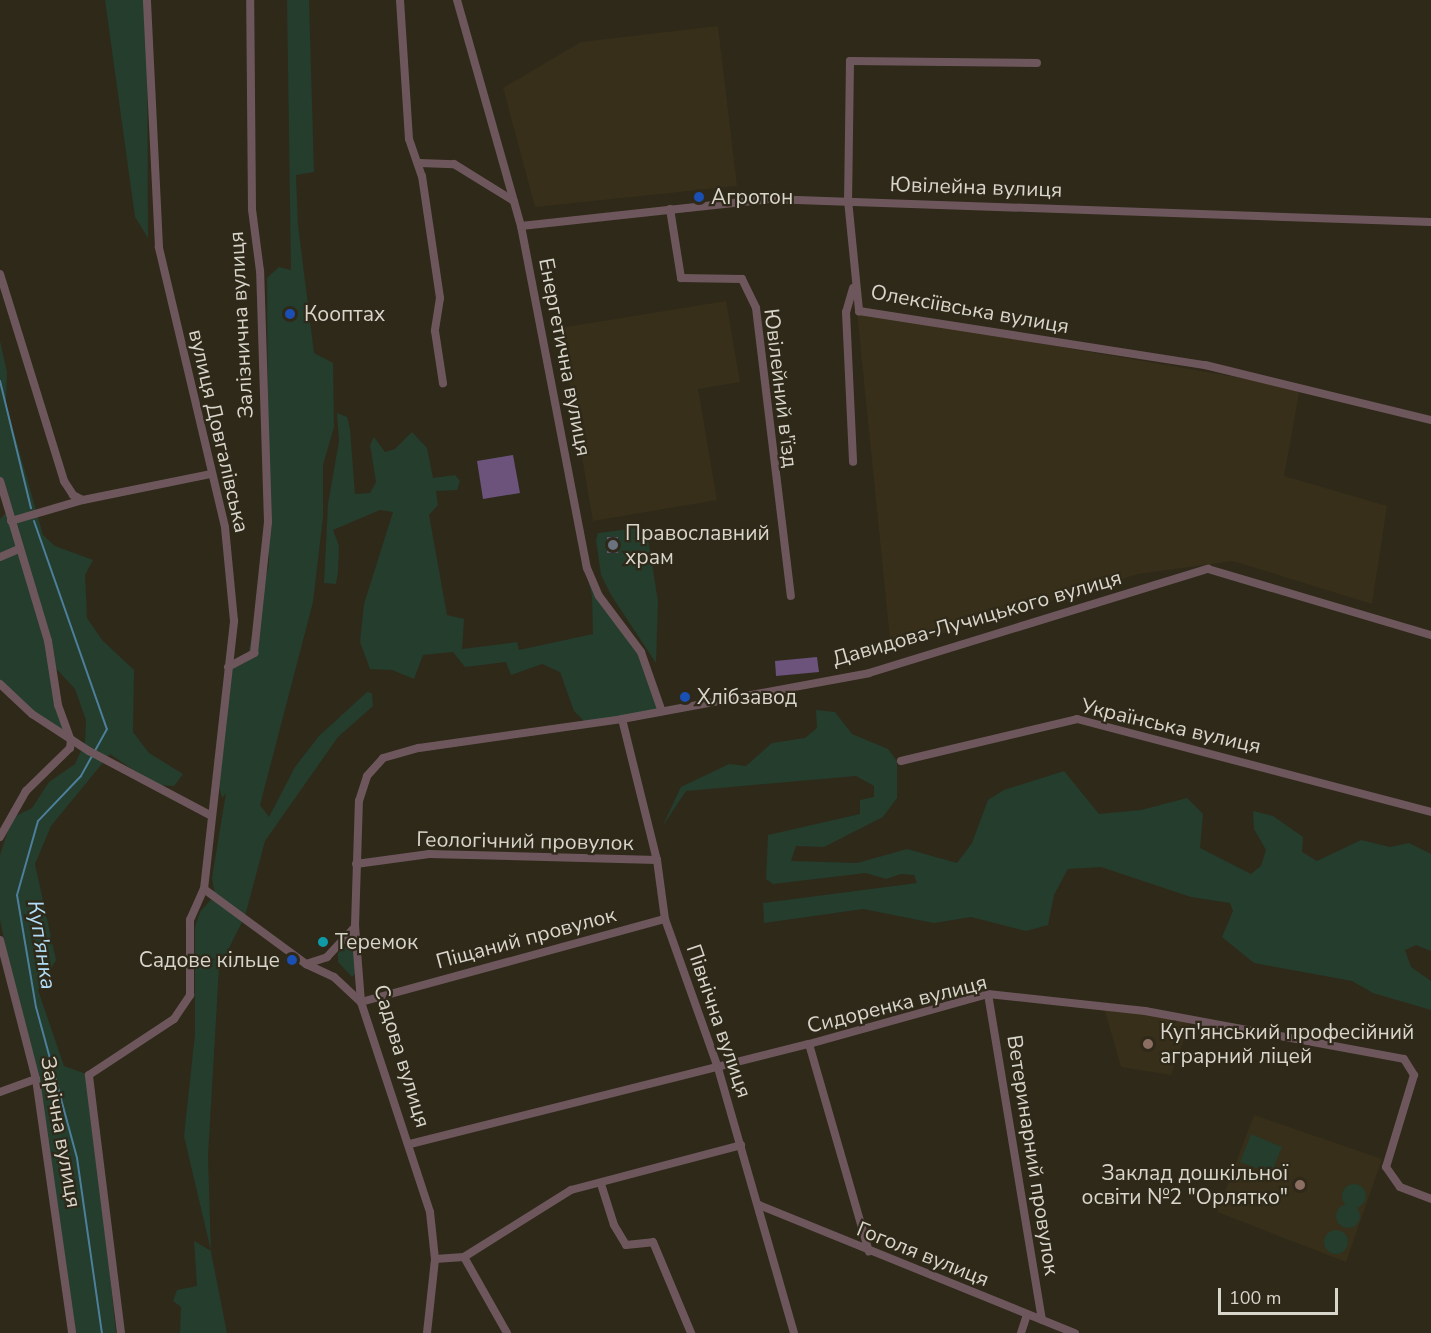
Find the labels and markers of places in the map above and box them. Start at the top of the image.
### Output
place label: Агротон [711,184,793,210]
marker: Агротон [692,190,706,204]
place label: Кооптах [304,301,385,327]
marker: Кооптах [281,305,299,323]
place label: Православний храм [625,520,770,570]
marker: Православний храм [606,538,620,552]
place label: Хлібзавод [697,684,797,710]
marker: Хлібзавод [678,690,692,704]
place label: Теремок [335,929,418,955]
marker: Теремок [316,935,330,949]
place label: Садове кільце [139,947,280,973]
marker: Садове кільце [285,953,299,967]
place label: Куп'янський професійний аграрний ліцей [1160,1019,1414,1069]
marker: Куп'янський професійний аграрний ліцей [1141,1037,1155,1051]
place label: Заклад дошкільної освіти №2 "Орлятко" [1082,1160,1288,1210]
marker: Заклад дошкільної освіти №2 "Орлятко" [1293,1178,1307,1192]

